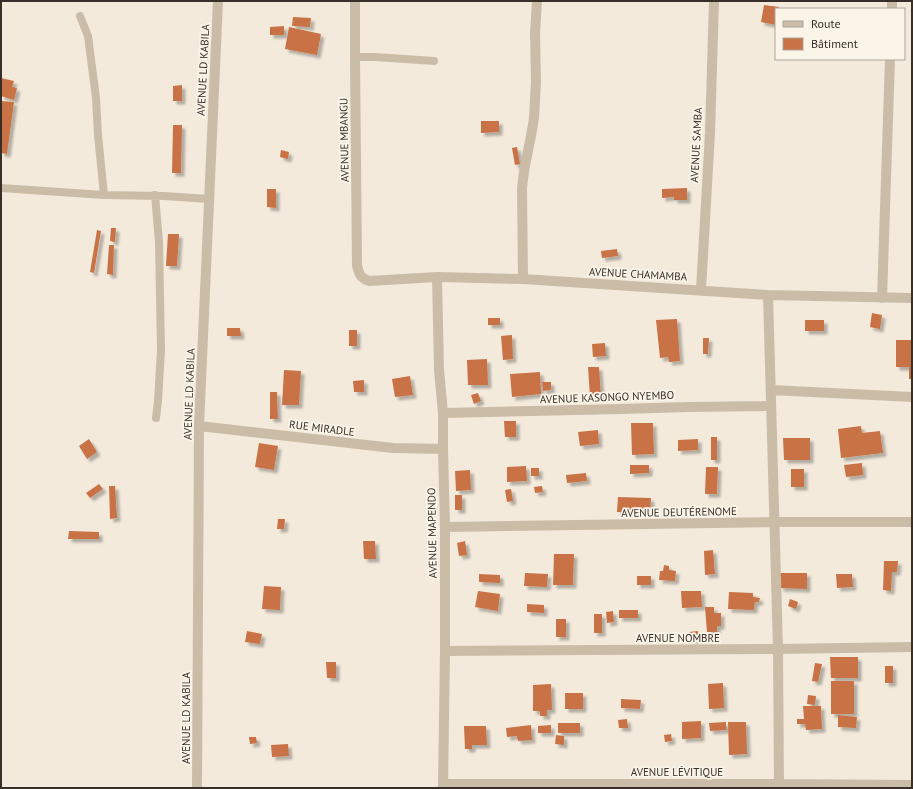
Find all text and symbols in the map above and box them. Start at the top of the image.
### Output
legend [775,8,905,60]
text: Route [811,16,841,31]
street label: AVENUE LD KABILA [194,23,212,116]
text: Bâtiment [811,36,858,51]
street label: AVENUE MBANGU [336,98,352,182]
street label: AVENUE SAMBA [687,106,705,183]
street label: AVENUE CHAMAMBA [589,264,688,284]
street label: AVENUE LD KABILA [180,347,198,440]
street label: AVENUE KASONGO NYEMBO [540,388,674,406]
street label: RUE MIRADLE [288,417,356,439]
street label: AVENUE MAPENDO [424,487,440,579]
street label: AVENUE DEUTÉRENOME [621,504,737,520]
street label: AVENUE NOMBRE [636,631,720,645]
street label: AVENUE LD KABILA [179,671,193,764]
street label: AVENUE LÉVITIQUE [631,765,723,779]

